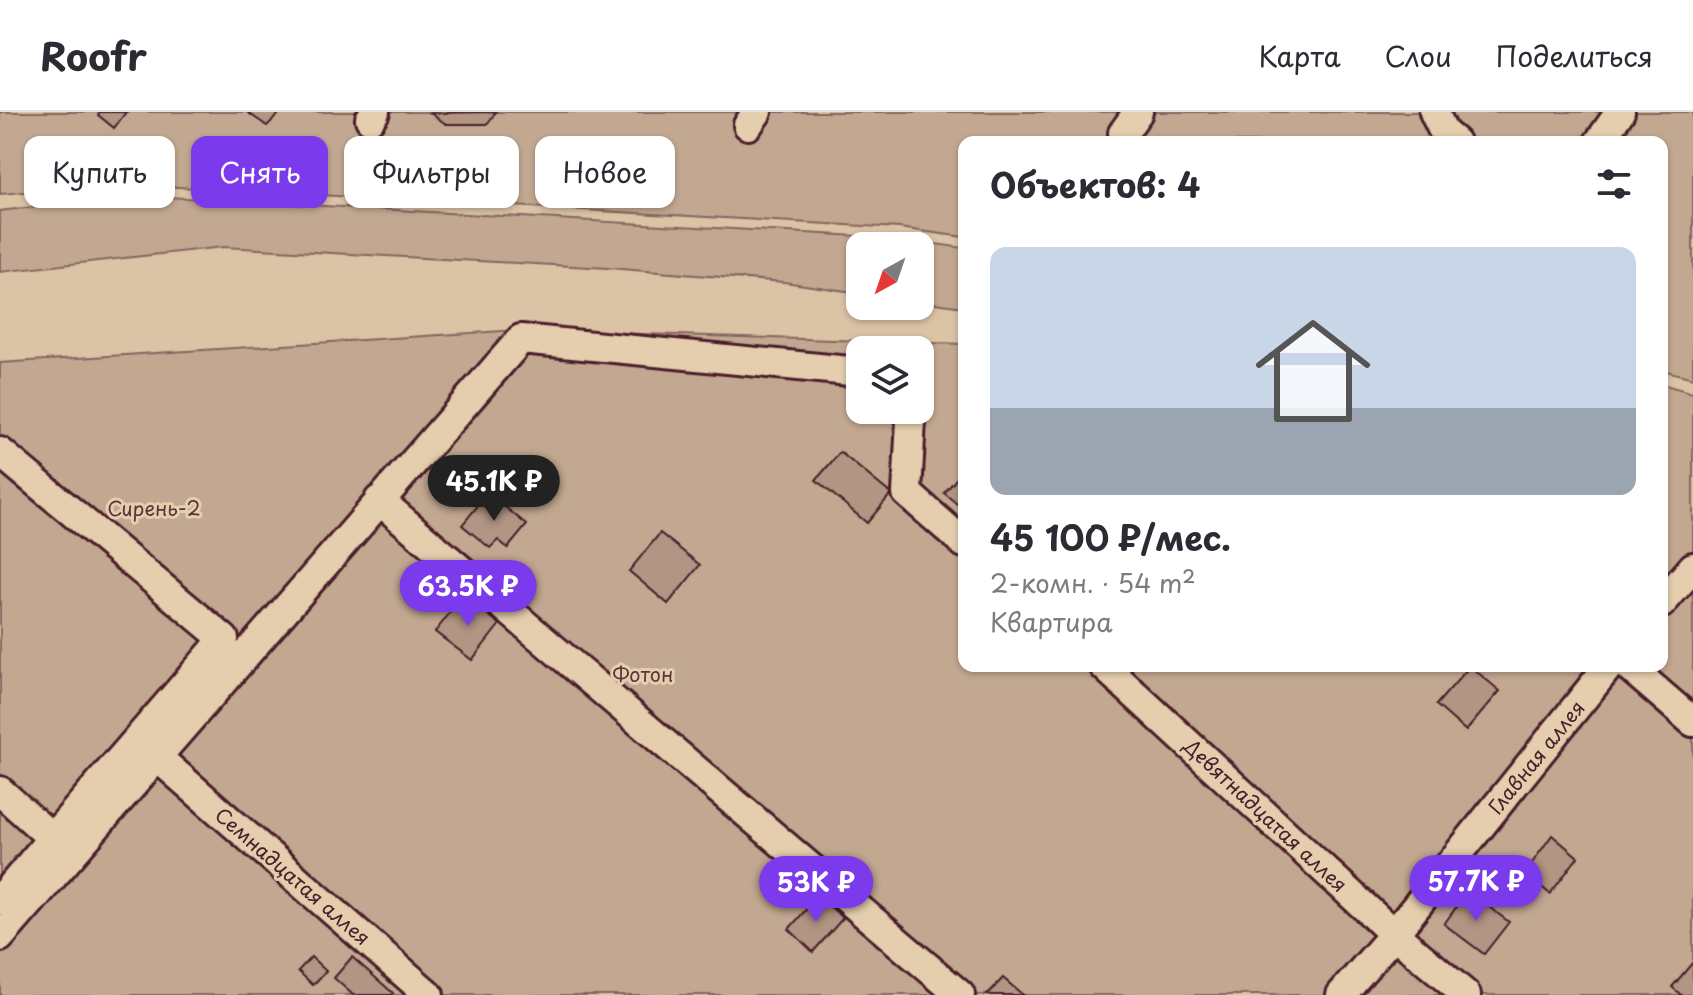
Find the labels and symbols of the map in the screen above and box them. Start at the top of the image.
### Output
north arrow [846,232,934,320]
pin: 45.1K ₽ [420,455,568,523]
park label: Сирень-2 [107,493,201,523]
pin: 63.5K ₽ [394,560,542,628]
park label: Фотон [613,659,673,689]
street label: Главная аллея [1481,694,1591,820]
street label: Девятнадцатая аллея [1177,730,1354,899]
street label: Семнадцатая аллея [209,800,377,952]
pin: 57.7K ₽ [1402,855,1550,923]
pin: 53K ₽ [760,856,872,924]

